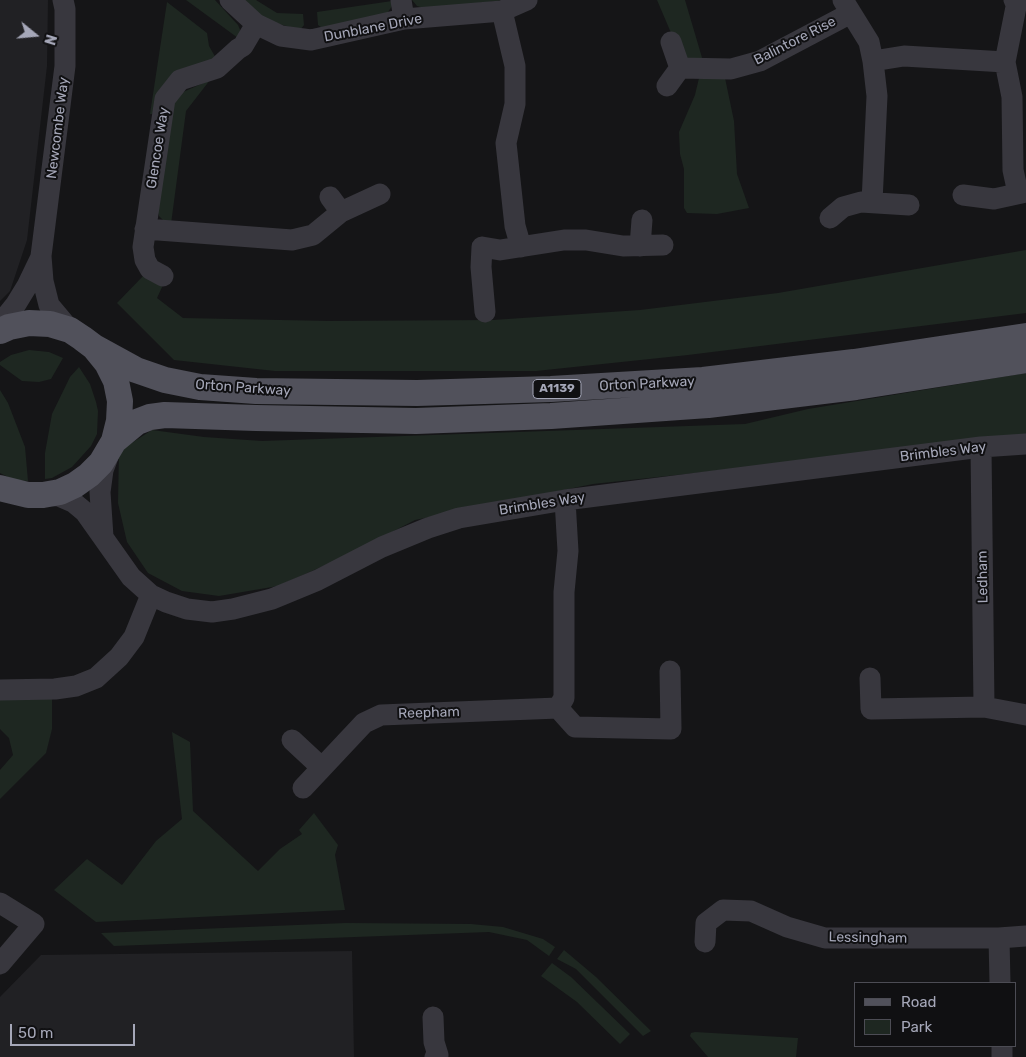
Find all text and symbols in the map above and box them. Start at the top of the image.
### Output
north arrow [10,10,60,60]
street label: Dunblane Drive [323,10,423,46]
street label: Balintore Rise [751,13,839,69]
text: N [40,32,59,47]
street label: Newcombe Way [43,76,73,180]
street label: Glencoe Way [143,106,173,190]
street label: Orton Parkway [599,373,695,395]
street label: Orton Parkway [195,376,291,400]
road number: A1139 [533,379,581,398]
street label: Brimbles Way [899,438,987,466]
street label: Brimbles Way [498,489,586,519]
street label: Ledham [974,551,992,603]
street label: Reepham [398,704,460,722]
street label: Lessingham [828,929,908,947]
legend [854,982,1016,1047]
text: Road [901,993,937,1011]
scale bar [12,1014,138,1046]
text: Park [901,1018,932,1036]
text: 50 m [18,1024,53,1042]

